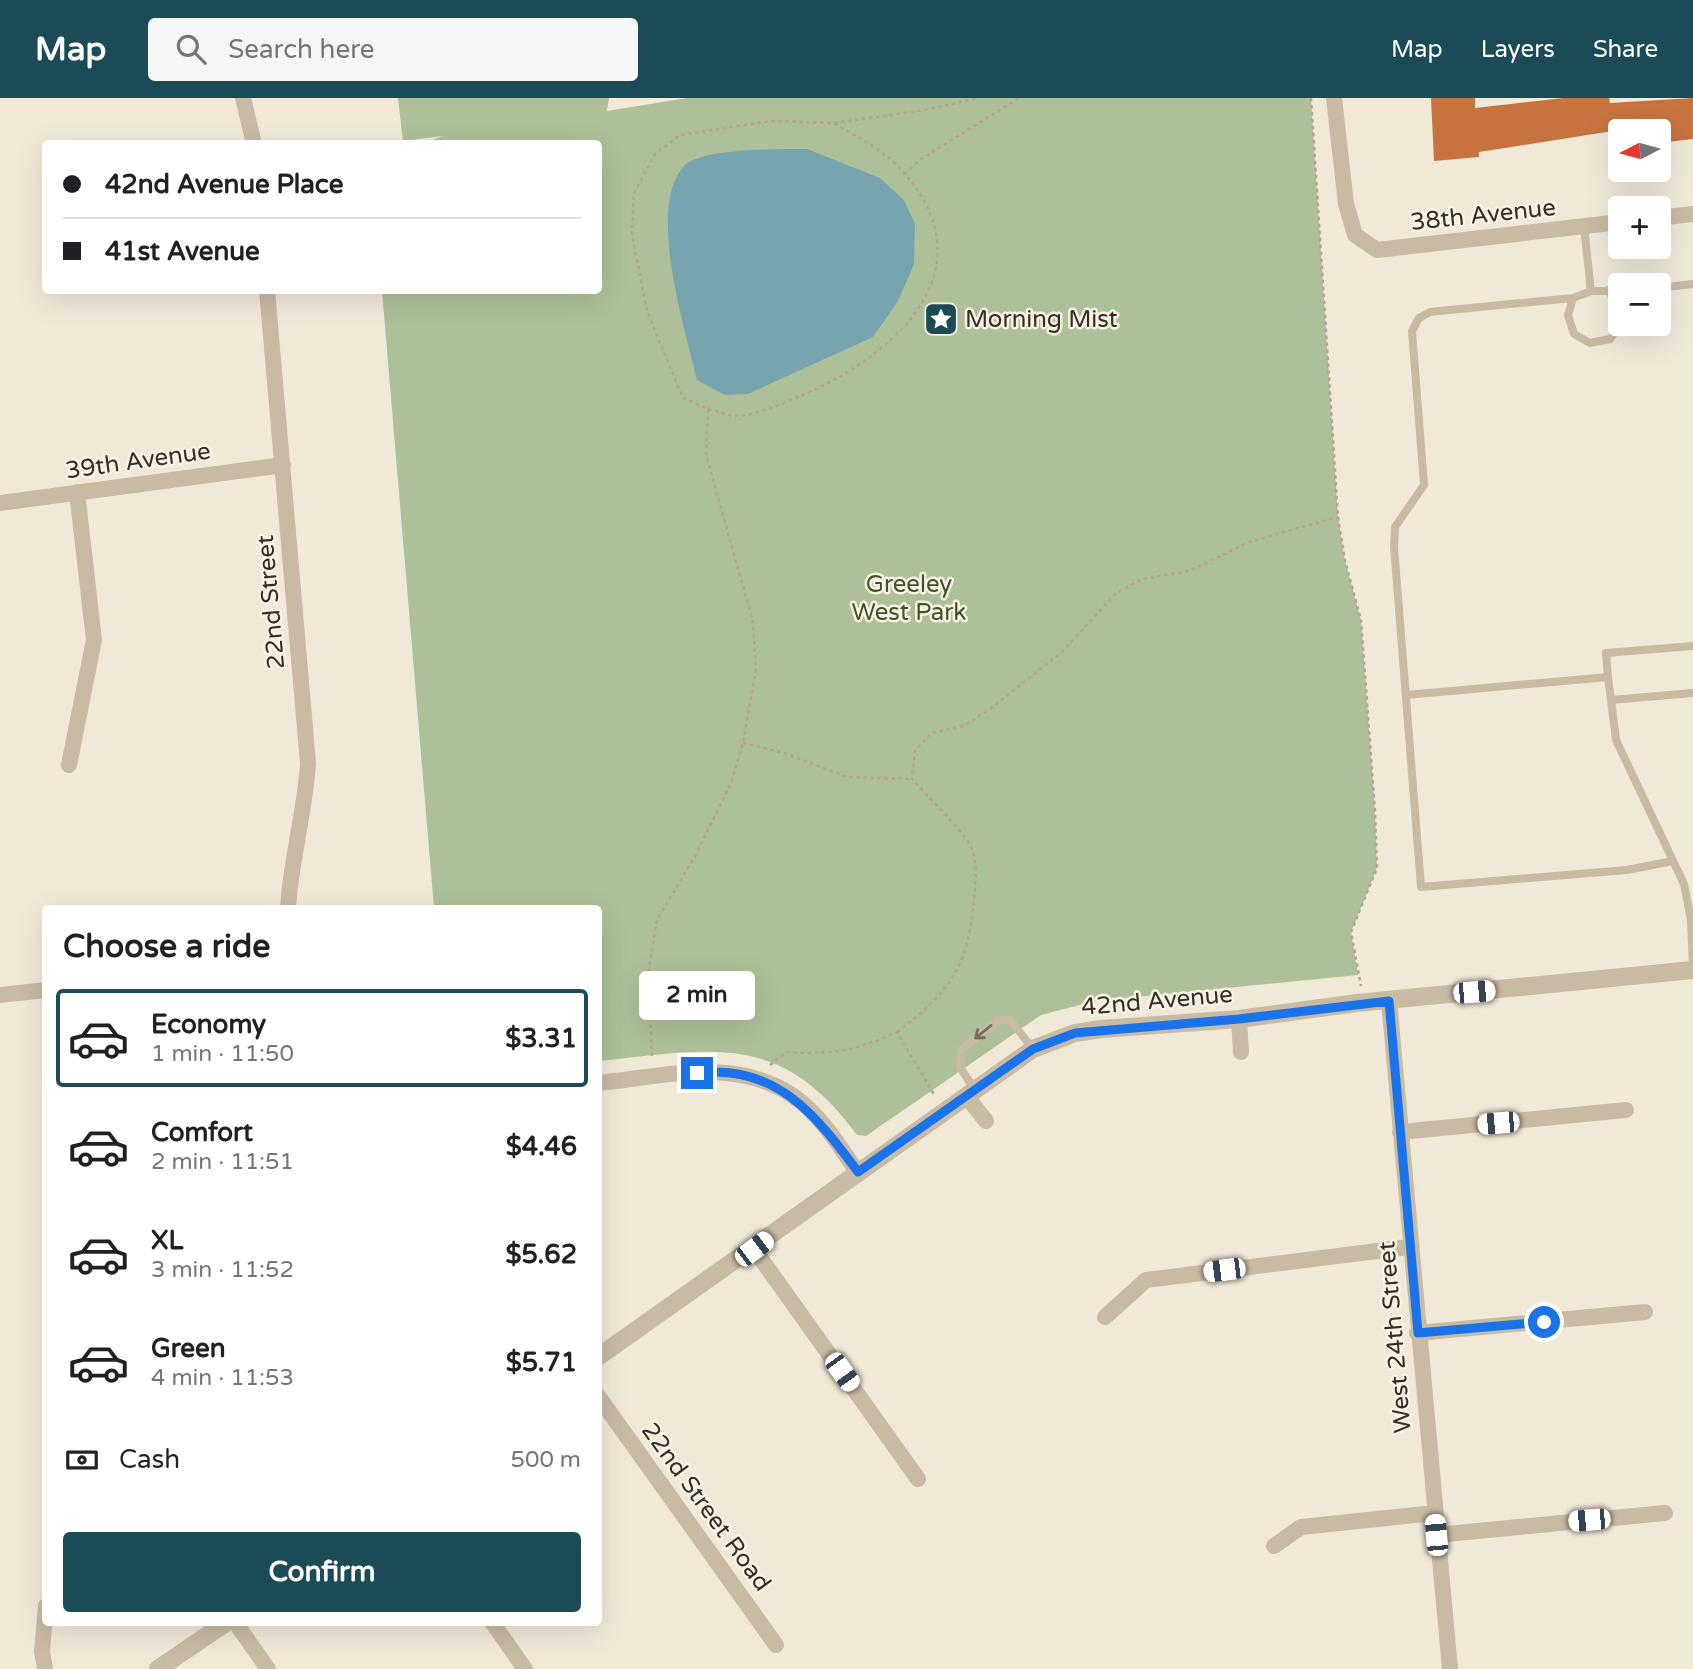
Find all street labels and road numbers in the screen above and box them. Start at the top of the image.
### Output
street label: 38th Avenue [1409,193,1557,237]
street label: 39th Avenue [64,436,212,486]
street label: 22nd Street [251,534,291,670]
street label: 42nd Avenue [1080,980,1234,1022]
street label: West 24th Street [1372,1240,1418,1434]
street label: 22nd Street Road [635,1417,777,1597]

